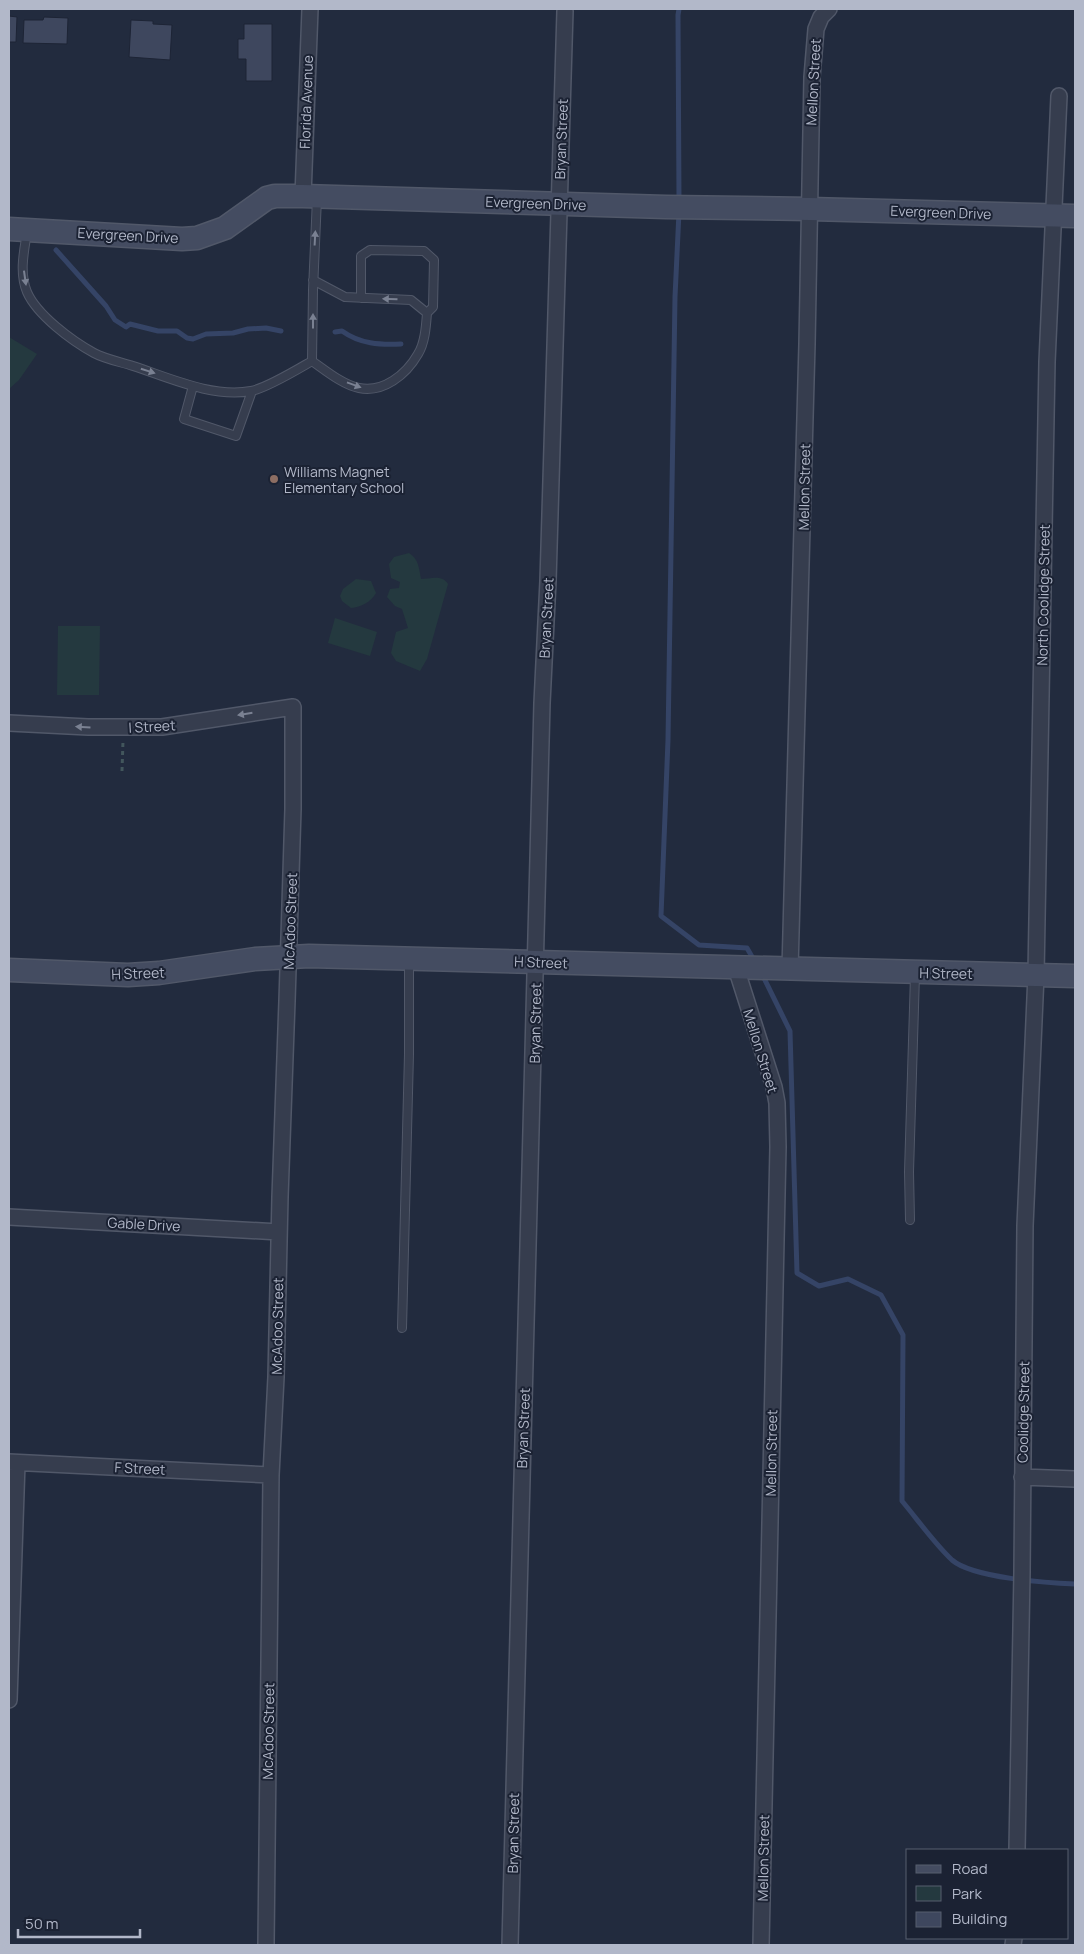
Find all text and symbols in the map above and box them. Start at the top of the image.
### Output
street label: Mellon Street [801,38,825,126]
street label: Florida Avenue [295,55,317,149]
street label: Bryan Street [550,98,572,180]
street label: Evergreen Drive [485,192,587,214]
street label: Evergreen Drive [890,201,992,223]
street label: Evergreen Drive [77,223,179,247]
one-way arrow [312,230,320,246]
one-way arrow [21,270,29,286]
one-way arrow [382,294,398,302]
one-way arrow [309,312,317,328]
one-way arrow [141,367,156,375]
one-way arrow [347,381,362,389]
street label: Mellon Street [794,443,814,531]
place label: Williams Magnet Elementary School [284,462,404,497]
marker: Williams Magnet Elementary School [268,473,280,485]
street label: North Coolidge Street [1032,524,1054,666]
street label: Bryan Street [534,577,558,659]
one-way arrow [237,710,253,718]
street label: I Street [128,715,176,737]
one-way arrow [75,723,91,731]
street label: McAdoo Street [279,872,301,970]
street label: H Street [514,952,568,972]
street label: H Street [111,963,165,983]
street label: H Street [919,963,973,983]
street label: Bryan Street [525,982,545,1063]
street label: Mellon Street [739,1007,783,1096]
street label: Gable Drive [107,1213,181,1235]
street label: McAdoo Street [267,1277,287,1375]
street label: Coolidge Street [1013,1361,1033,1463]
street label: Bryan Street [512,1387,534,1469]
street label: Mellon Street [761,1409,781,1497]
street label: F Street [114,1457,166,1479]
street label: McAdoo Street [258,1682,278,1780]
street label: Bryan Street [503,1792,523,1873]
street label: Mellon Street [753,1814,773,1902]
legend [906,1849,1069,1939]
text: Road [952,1858,988,1879]
text: Park [952,1883,982,1904]
scale bar [18,1906,140,1938]
text: Building [952,1908,1007,1929]
text: 50 m [25,1913,59,1934]

